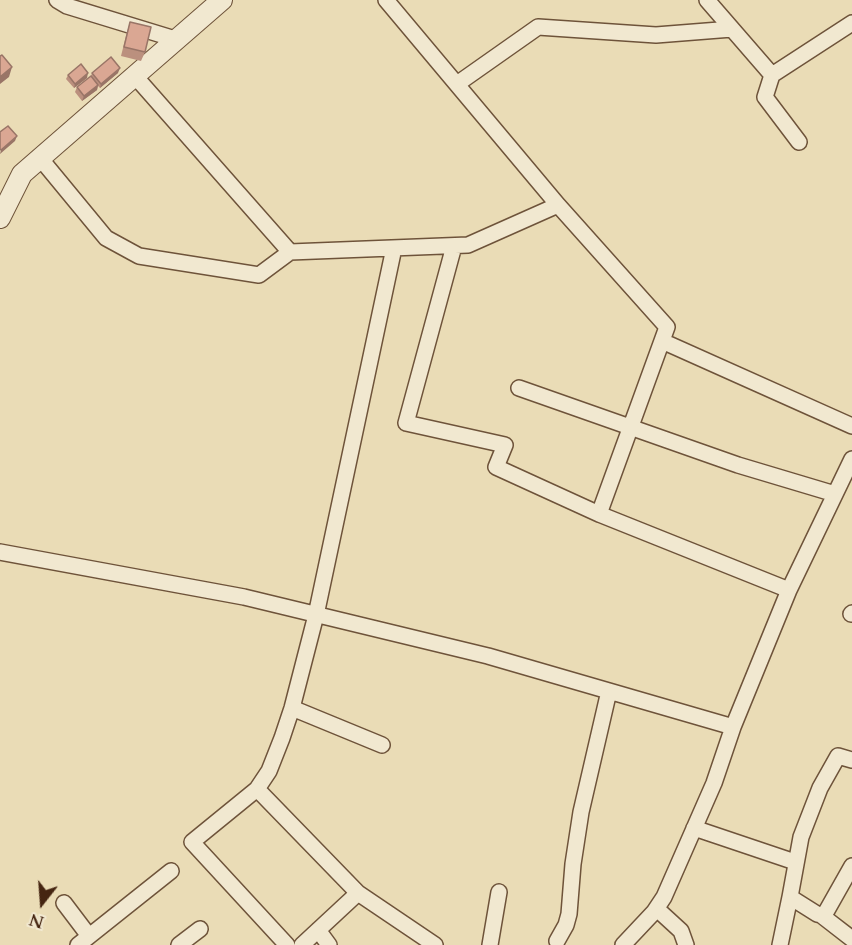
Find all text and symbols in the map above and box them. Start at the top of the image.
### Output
north arrow [12,873,72,933]
text: N [27,908,47,933]

